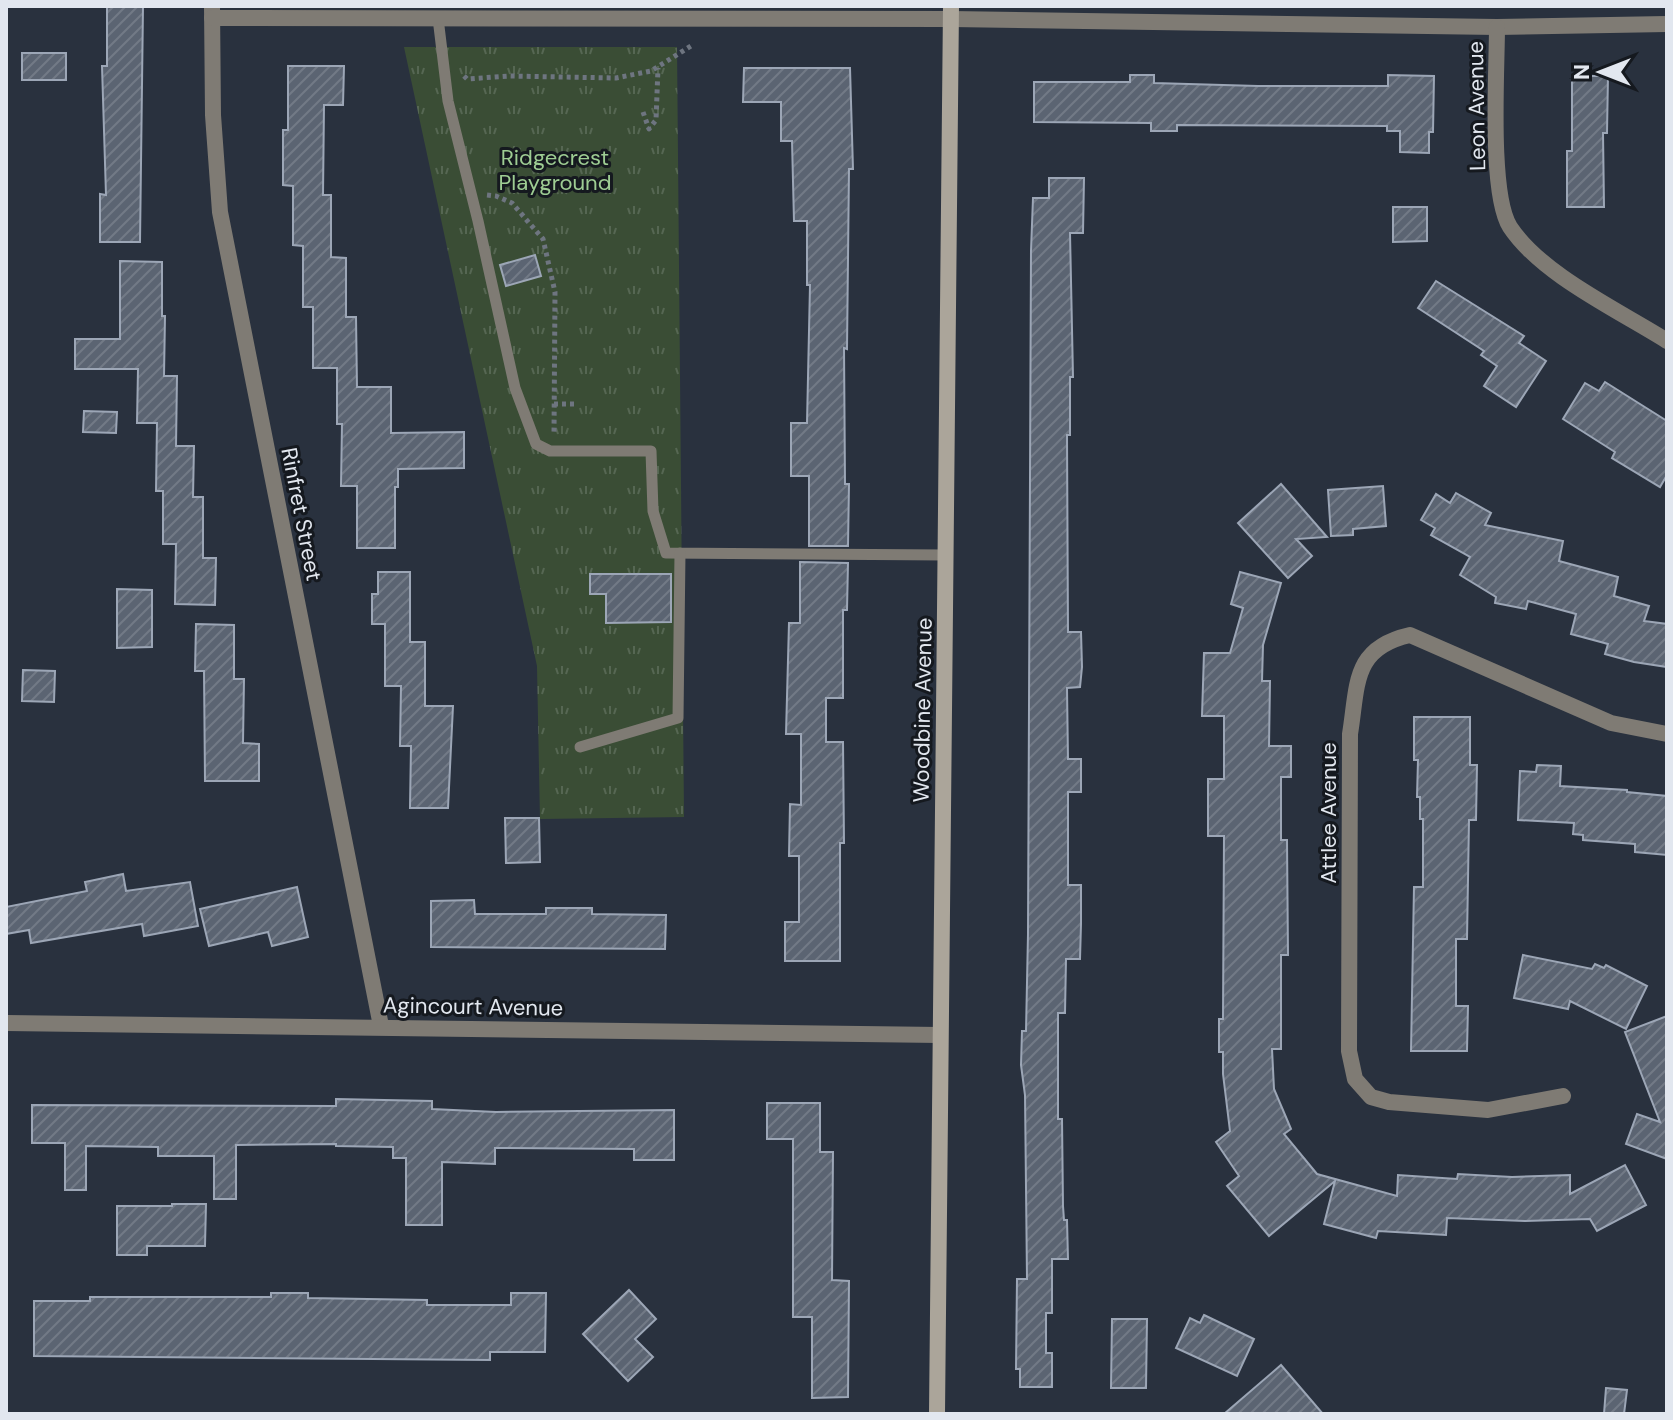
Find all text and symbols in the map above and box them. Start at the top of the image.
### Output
north arrow [1561,32,1641,112]
street label: Leon Avenue [1461,41,1492,171]
text: N [1567,64,1596,80]
park label: Ridgecrest Playground [499,143,611,197]
street label: Rinfret Street [274,445,329,583]
street label: Woodbine Avenue [906,617,939,803]
street label: Attlee Avenue [1314,742,1343,884]
street label: Agincourt Avenue [383,990,563,1023]

